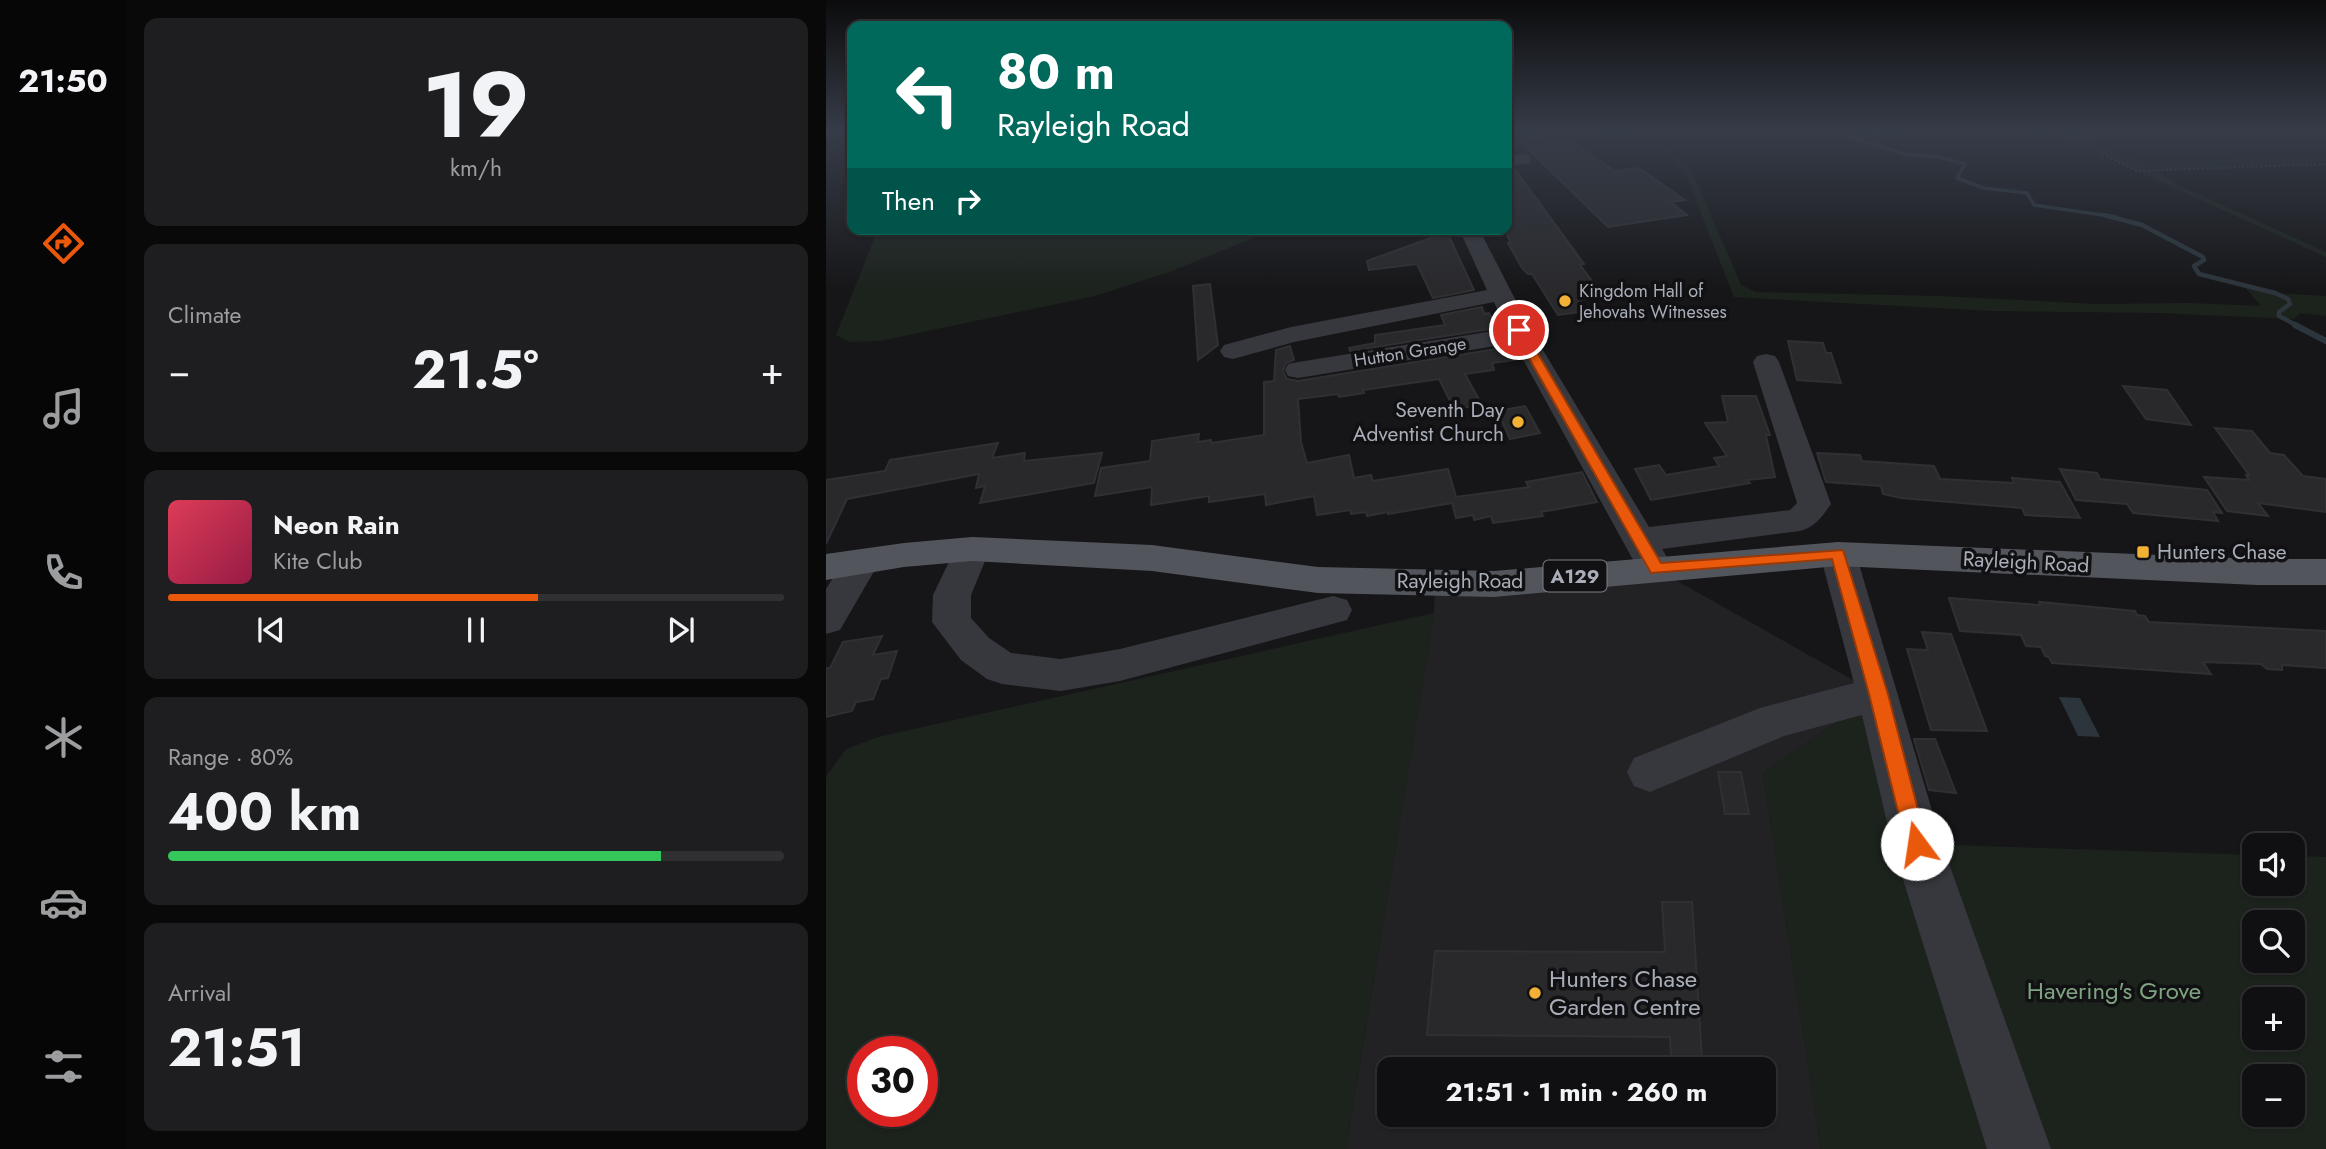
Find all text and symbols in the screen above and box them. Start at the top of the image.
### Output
text: 80 m [997,37,1115,107]
text: 19 [422,40,530,171]
icon: left [882,49,973,140]
text: 21:50 [18,58,108,104]
text: Rayleigh Road [997,102,1190,148]
text: km/h [450,151,502,185]
text: Then [882,182,935,220]
icon: right [949,182,987,220]
icon: directions [39,219,88,268]
place label: Kingdom Hall of Jehovahs Witnesses [1577,278,1727,325]
marker: Kingdom Hall of Jehovahs Witnesses [1557,293,1573,309]
text: Climate [168,298,241,332]
pin [1489,300,1549,360]
icon: arrive [1500,311,1538,349]
street label: Hutton Grange [1352,330,1468,374]
text: 21.5° [412,332,539,408]
text: − [168,343,190,398]
text: + [761,343,784,398]
icon: music [39,384,88,433]
place label: Seventh Day Adventist Church [1353,395,1505,449]
marker: Seventh Day Adventist Church [1510,414,1526,430]
text: Neon Rain [273,506,400,544]
place label: Hunters Chase [2157,537,2287,567]
text: Kite Club [273,544,362,578]
street label: Rayleigh Road [1962,544,2090,580]
marker: Hunters Chase [2135,544,2151,560]
icon: phone [39,548,88,597]
road number: A129 [1544,561,1606,592]
street label: Rayleigh Road [1397,566,1523,596]
icon: previous [252,611,290,649]
icon: pause [457,611,495,649]
icon: next [662,611,700,649]
icon: climate [39,713,88,762]
text: Range · 80% [168,740,293,774]
text: 400 km [168,774,361,850]
position arrow [1880,807,1954,881]
map controls [2242,833,2305,1127]
button: sound [2242,833,2305,896]
icon: car [39,878,88,927]
button: search [2242,910,2305,973]
place label: Hunters Chase Garden Centre [1549,961,1701,1024]
park label: Havering's Grove [2027,973,2201,1008]
text: Arrival [168,976,231,1010]
marker: Hunters Chase Garden Centre [1527,985,1543,1001]
button: + [2242,987,2305,1050]
text: 21:51 [168,1010,305,1086]
speed limit sign: 30 [847,1036,938,1127]
icon: filters [39,1042,88,1091]
button: − [2242,1064,2305,1127]
text: 21:51 · 1 min · 260 m [1446,1073,1707,1111]

